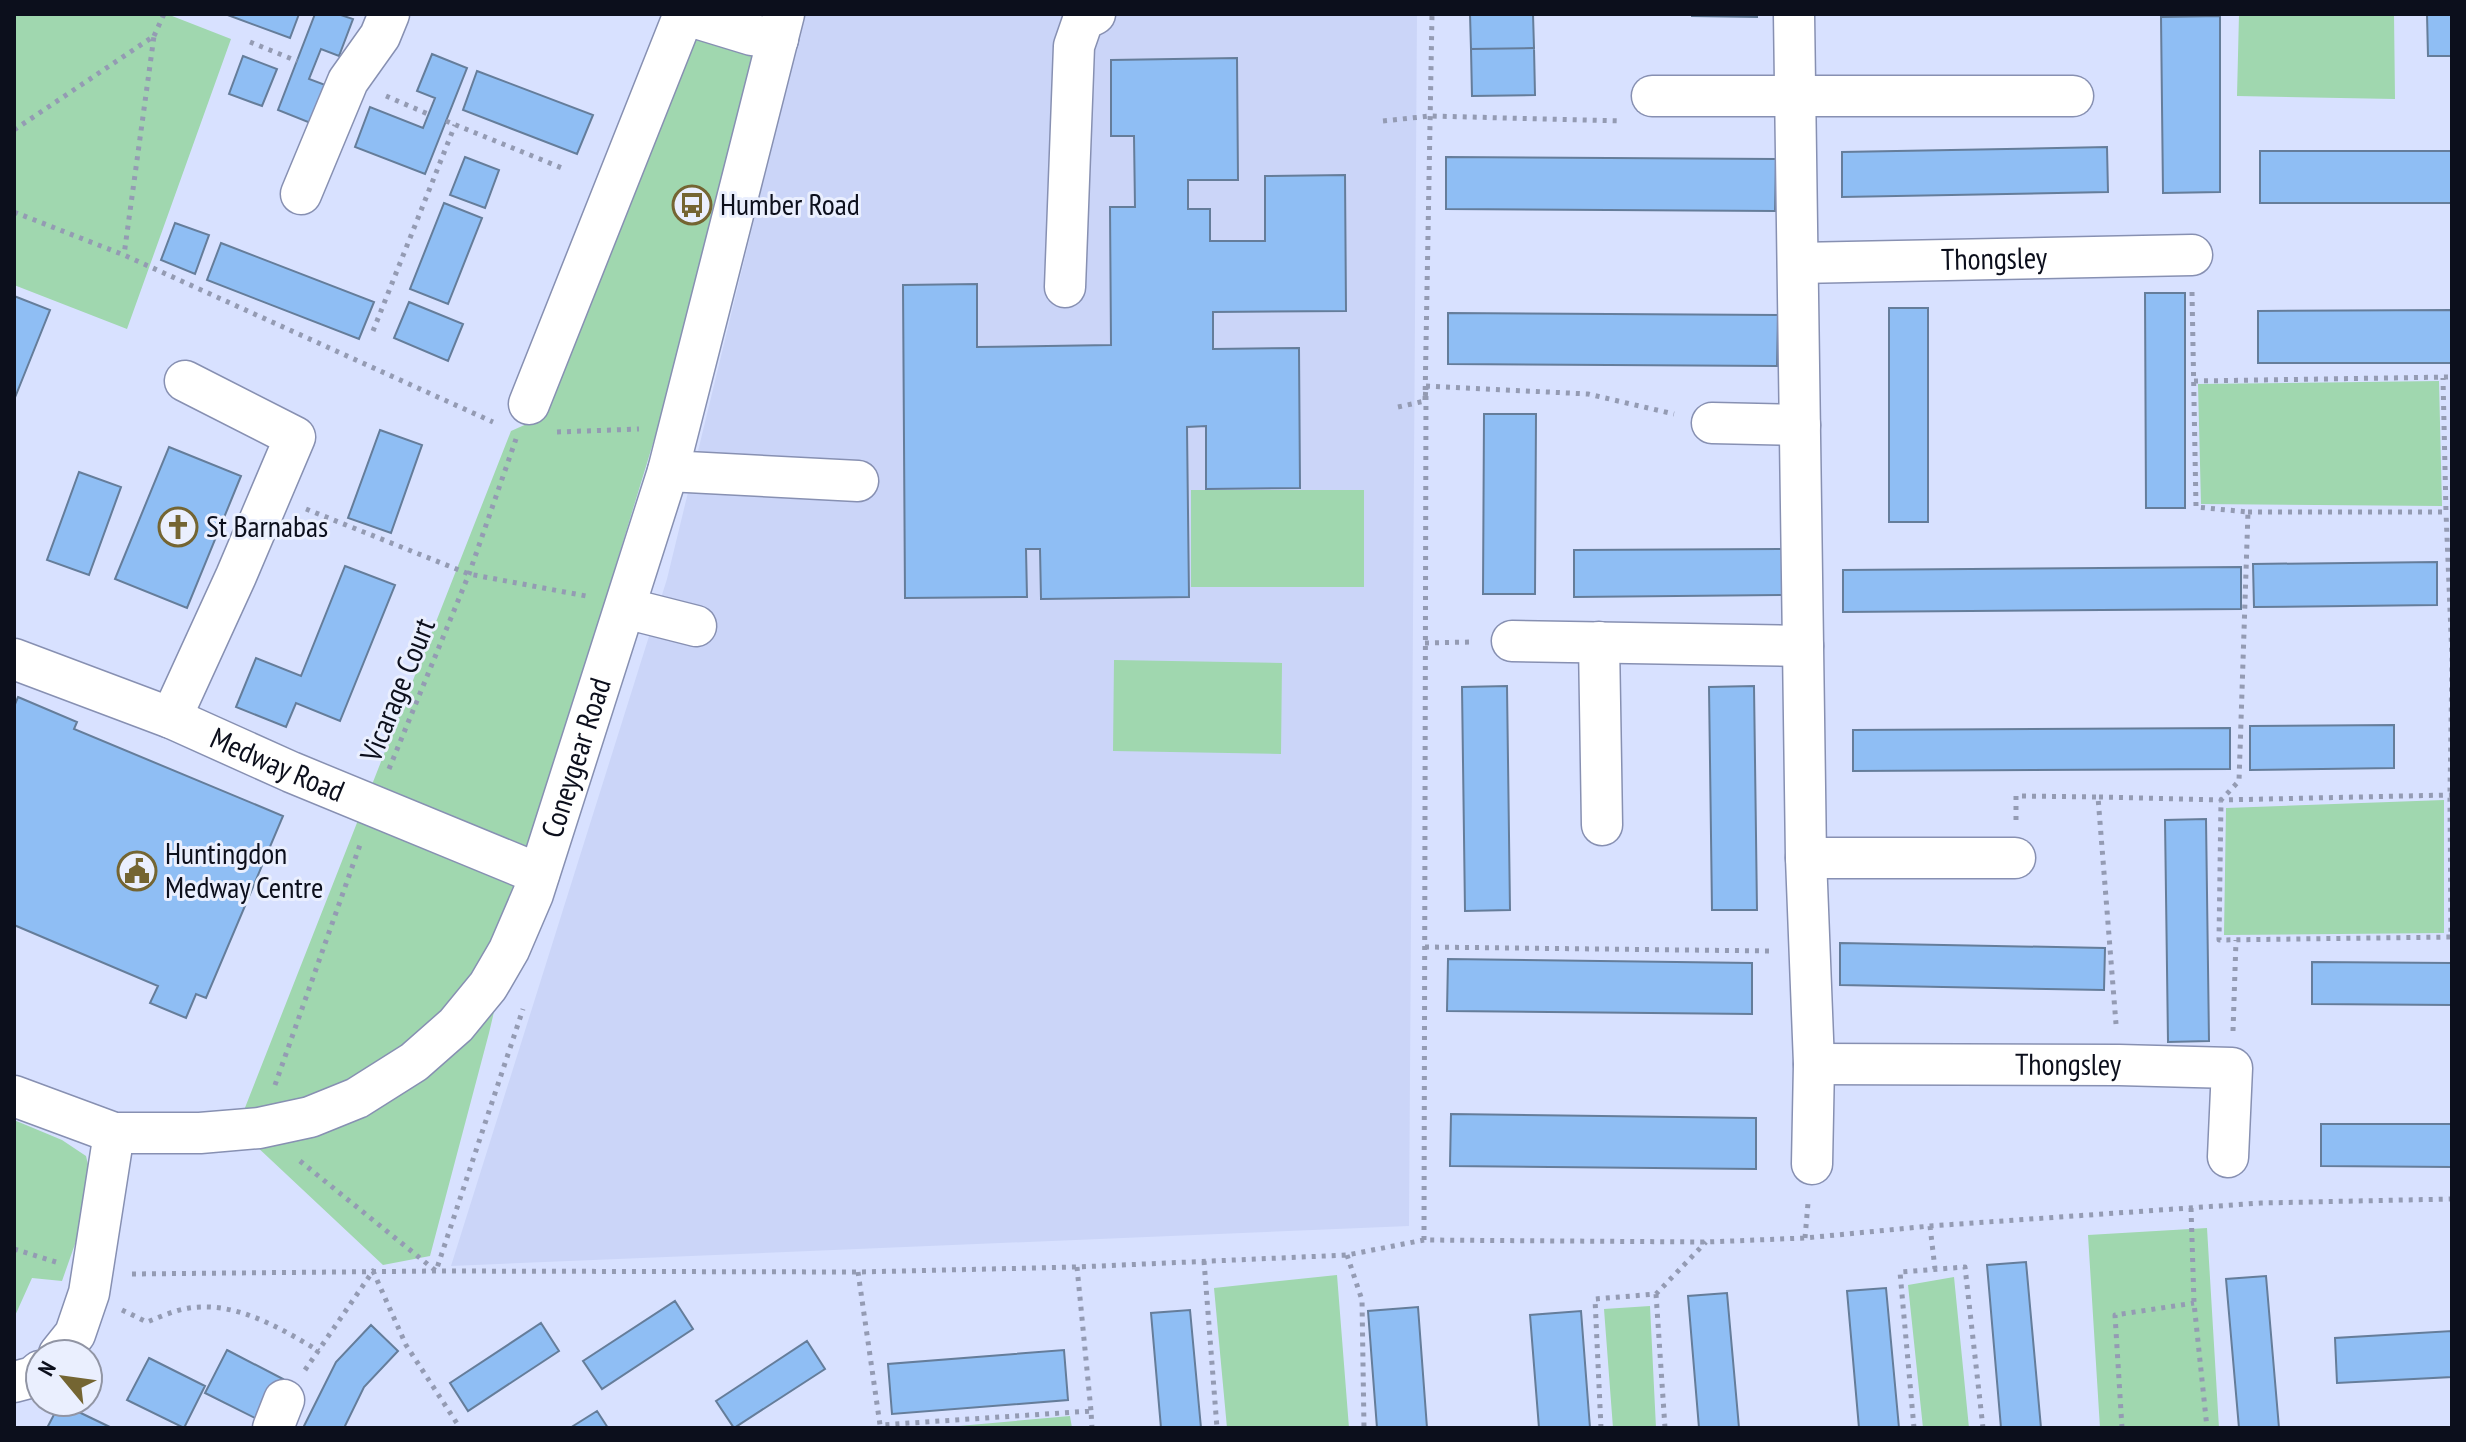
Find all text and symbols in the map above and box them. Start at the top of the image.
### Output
bus stop icon: Humber Road [671,184,713,226]
place label: Humber Road [720,184,860,223]
street label: Thongsley [1941,237,2048,278]
church icon: St Barnabas [157,506,199,548]
place label: St Barnabas [206,506,328,545]
street label: Vicarage Court [350,611,443,768]
street label: Coneygear Road [531,673,619,842]
street label: Medway Road [205,717,351,810]
place label: Huntingdon Medway Centre [165,833,323,906]
public building icon: Huntingdon Medway Centre [116,850,158,892]
street label: Thongsley [2015,1044,2122,1083]
north arrow [24,1338,104,1418]
text: N [31,1356,62,1380]

